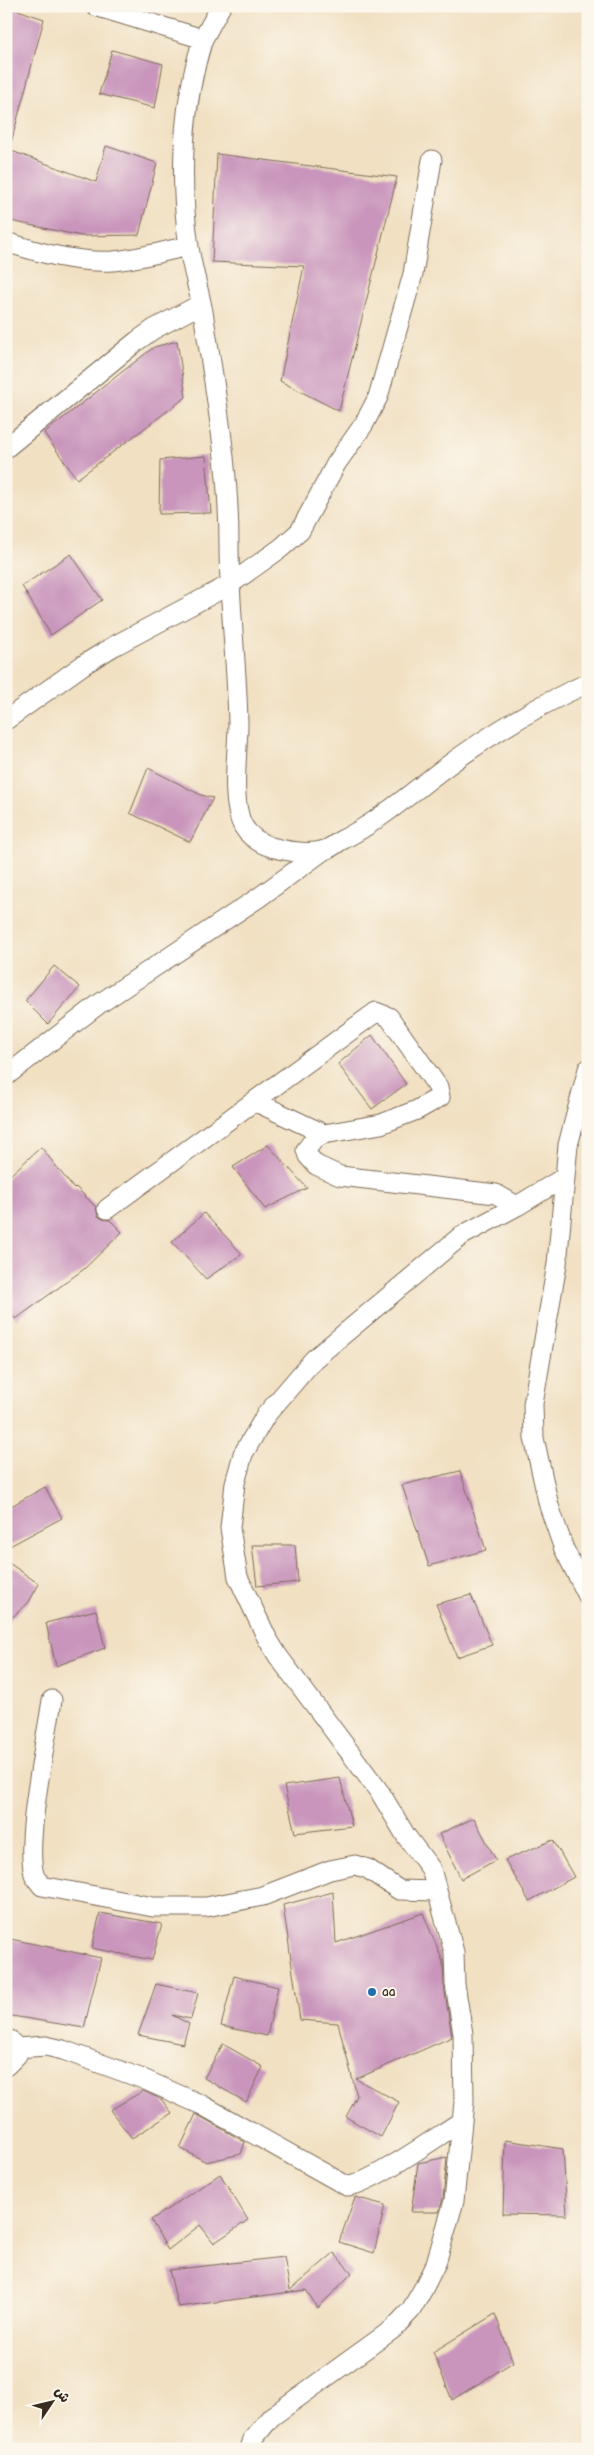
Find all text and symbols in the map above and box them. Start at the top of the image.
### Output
place label: aa [382,1985,396,2000]
marker: aa [366,1986,378,1998]
north arrow [28,2378,78,2428]
text: ش [51,2384,74,2406]

